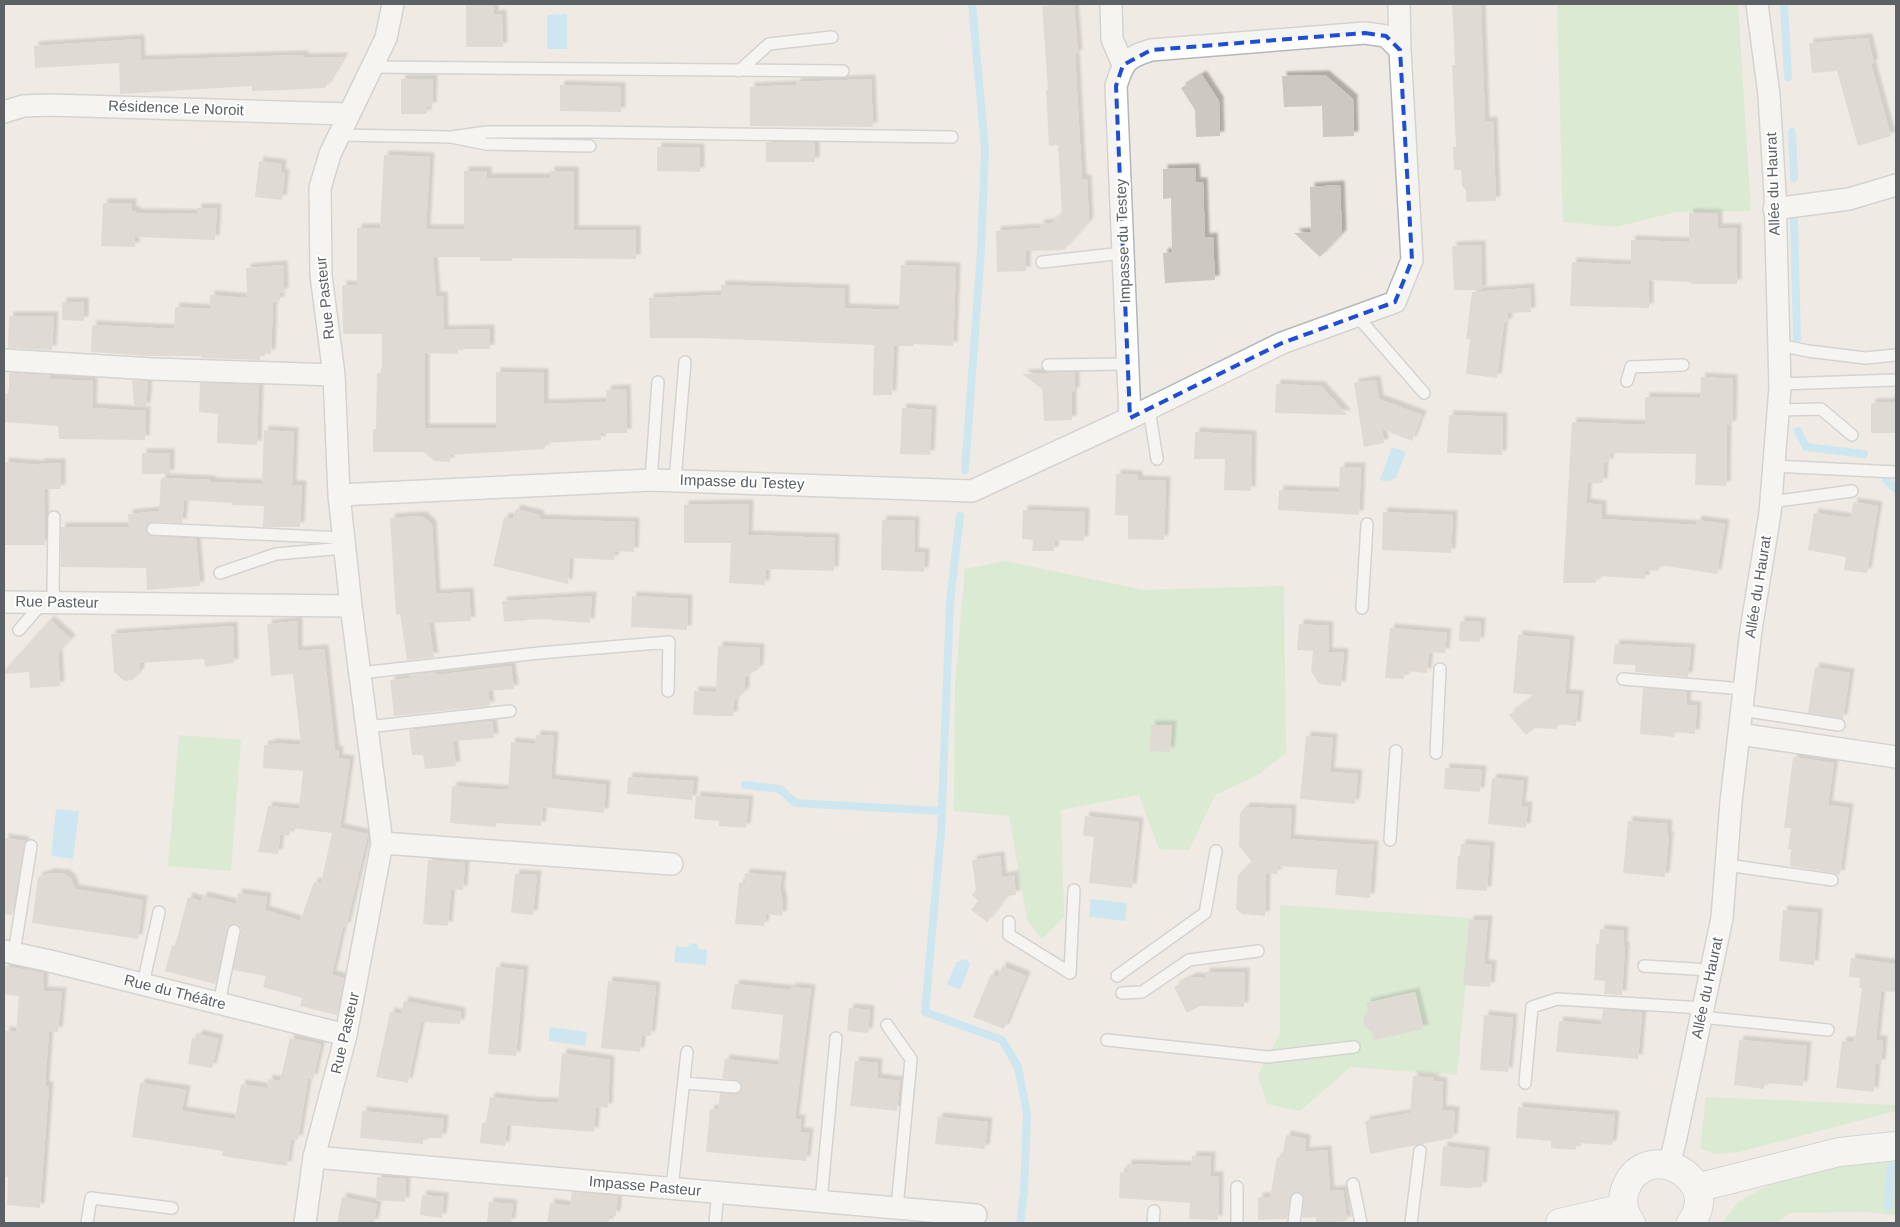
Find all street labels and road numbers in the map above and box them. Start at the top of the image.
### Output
street label: Résidence Le Noroit [108,97,245,118]
street label: Allée du Haurat [1762,131,1783,236]
street label: Impasse du Testey [1112,178,1133,304]
street label: Rue Pasteur [312,256,337,340]
street label: Impasse du Testey [679,471,805,492]
street label: Allée du Haurat [1741,534,1774,639]
street label: Rue Pasteur [15,592,99,611]
street label: Allée du Haurat [1687,935,1726,1040]
street label: Rue du Théâtre [123,971,228,1012]
street label: Rue Pasteur [327,990,362,1075]
street label: Impasse Pasteur [588,1172,702,1199]

